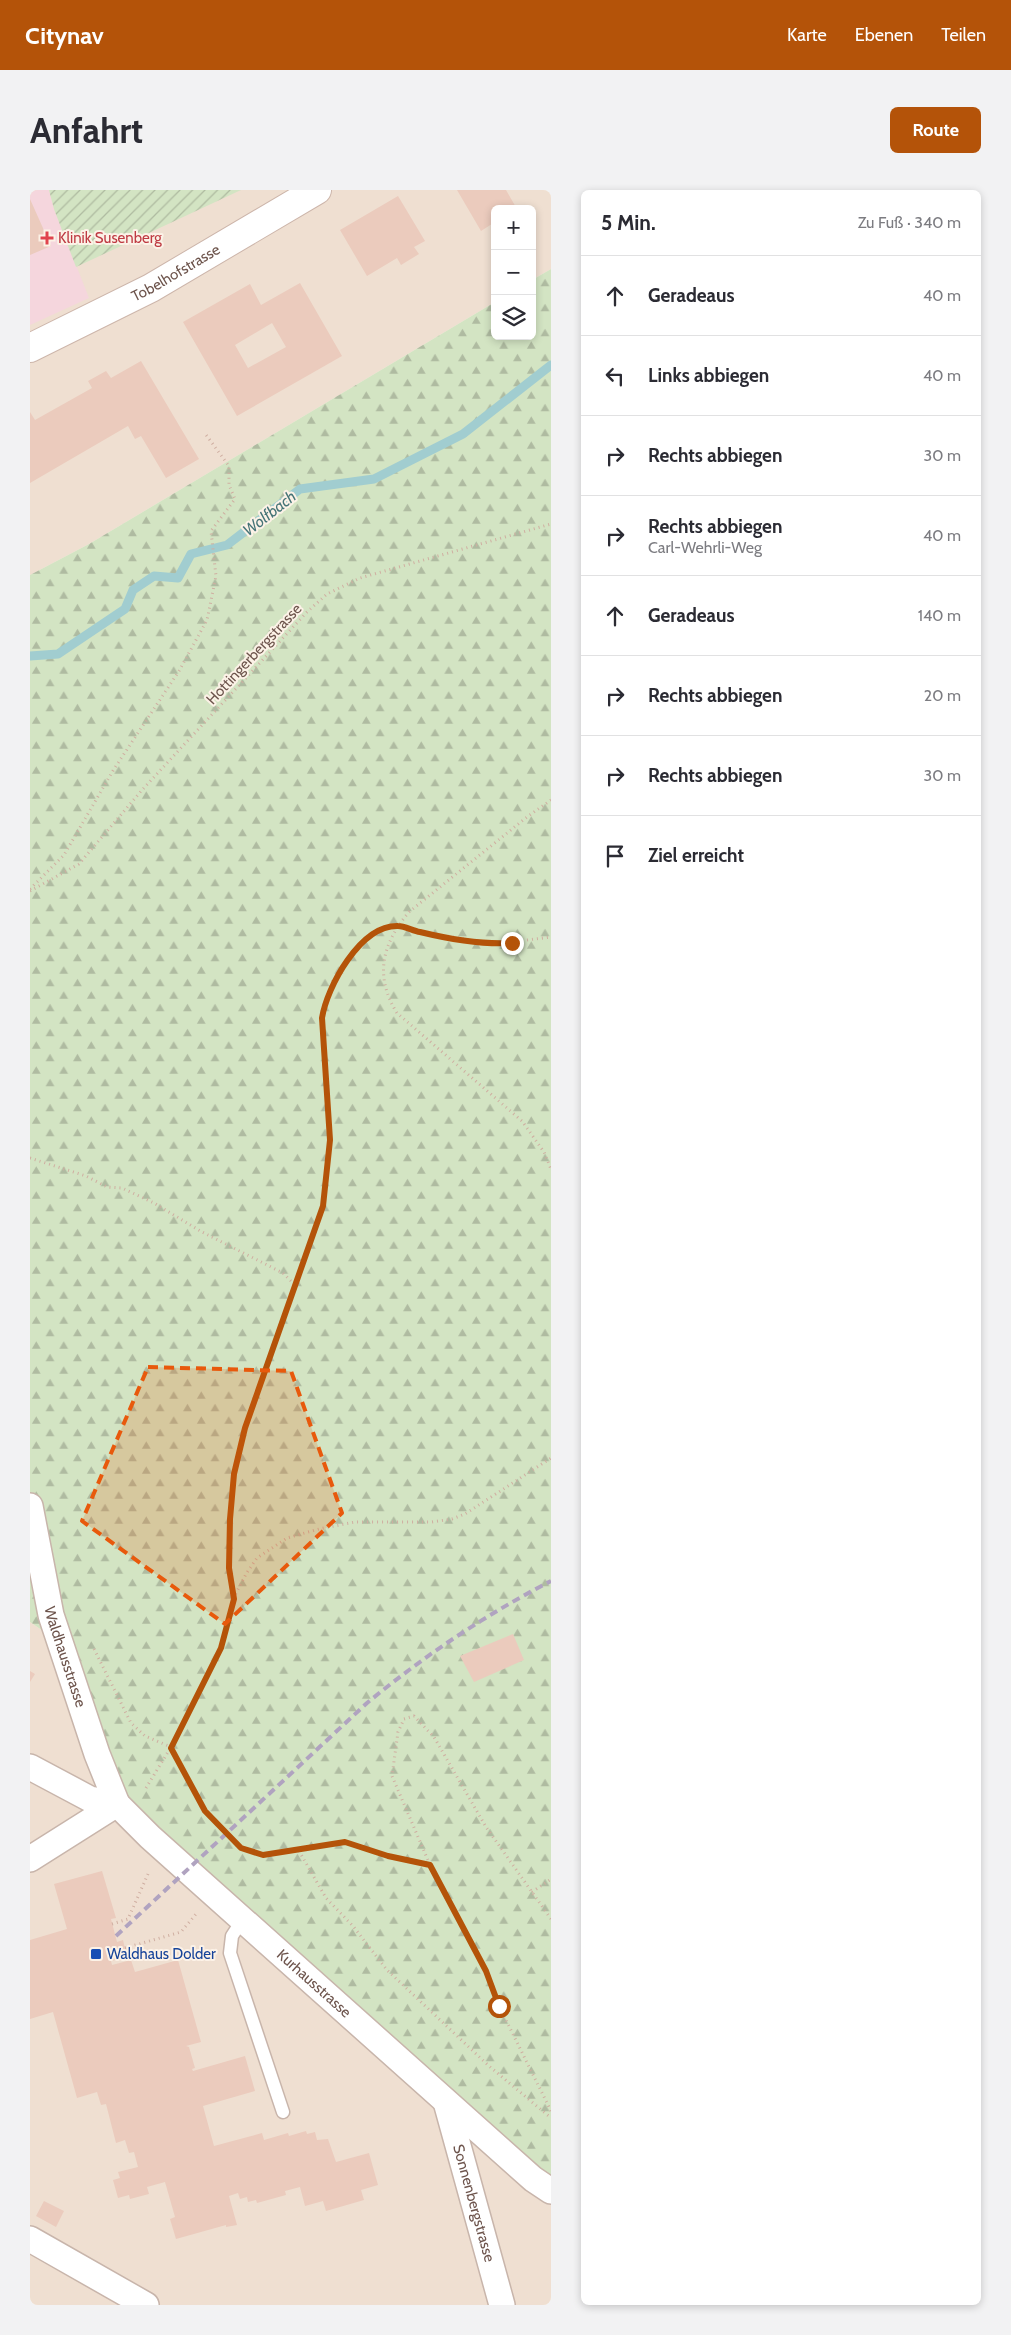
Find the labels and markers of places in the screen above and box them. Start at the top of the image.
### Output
place label: Klinik Susenberg [58,229,162,247]
marker: Klinik Susenberg [40,231,54,245]
place label: Waldhaus Dolder [107,1945,216,1963]
marker: Waldhaus Dolder [89,1947,103,1961]

